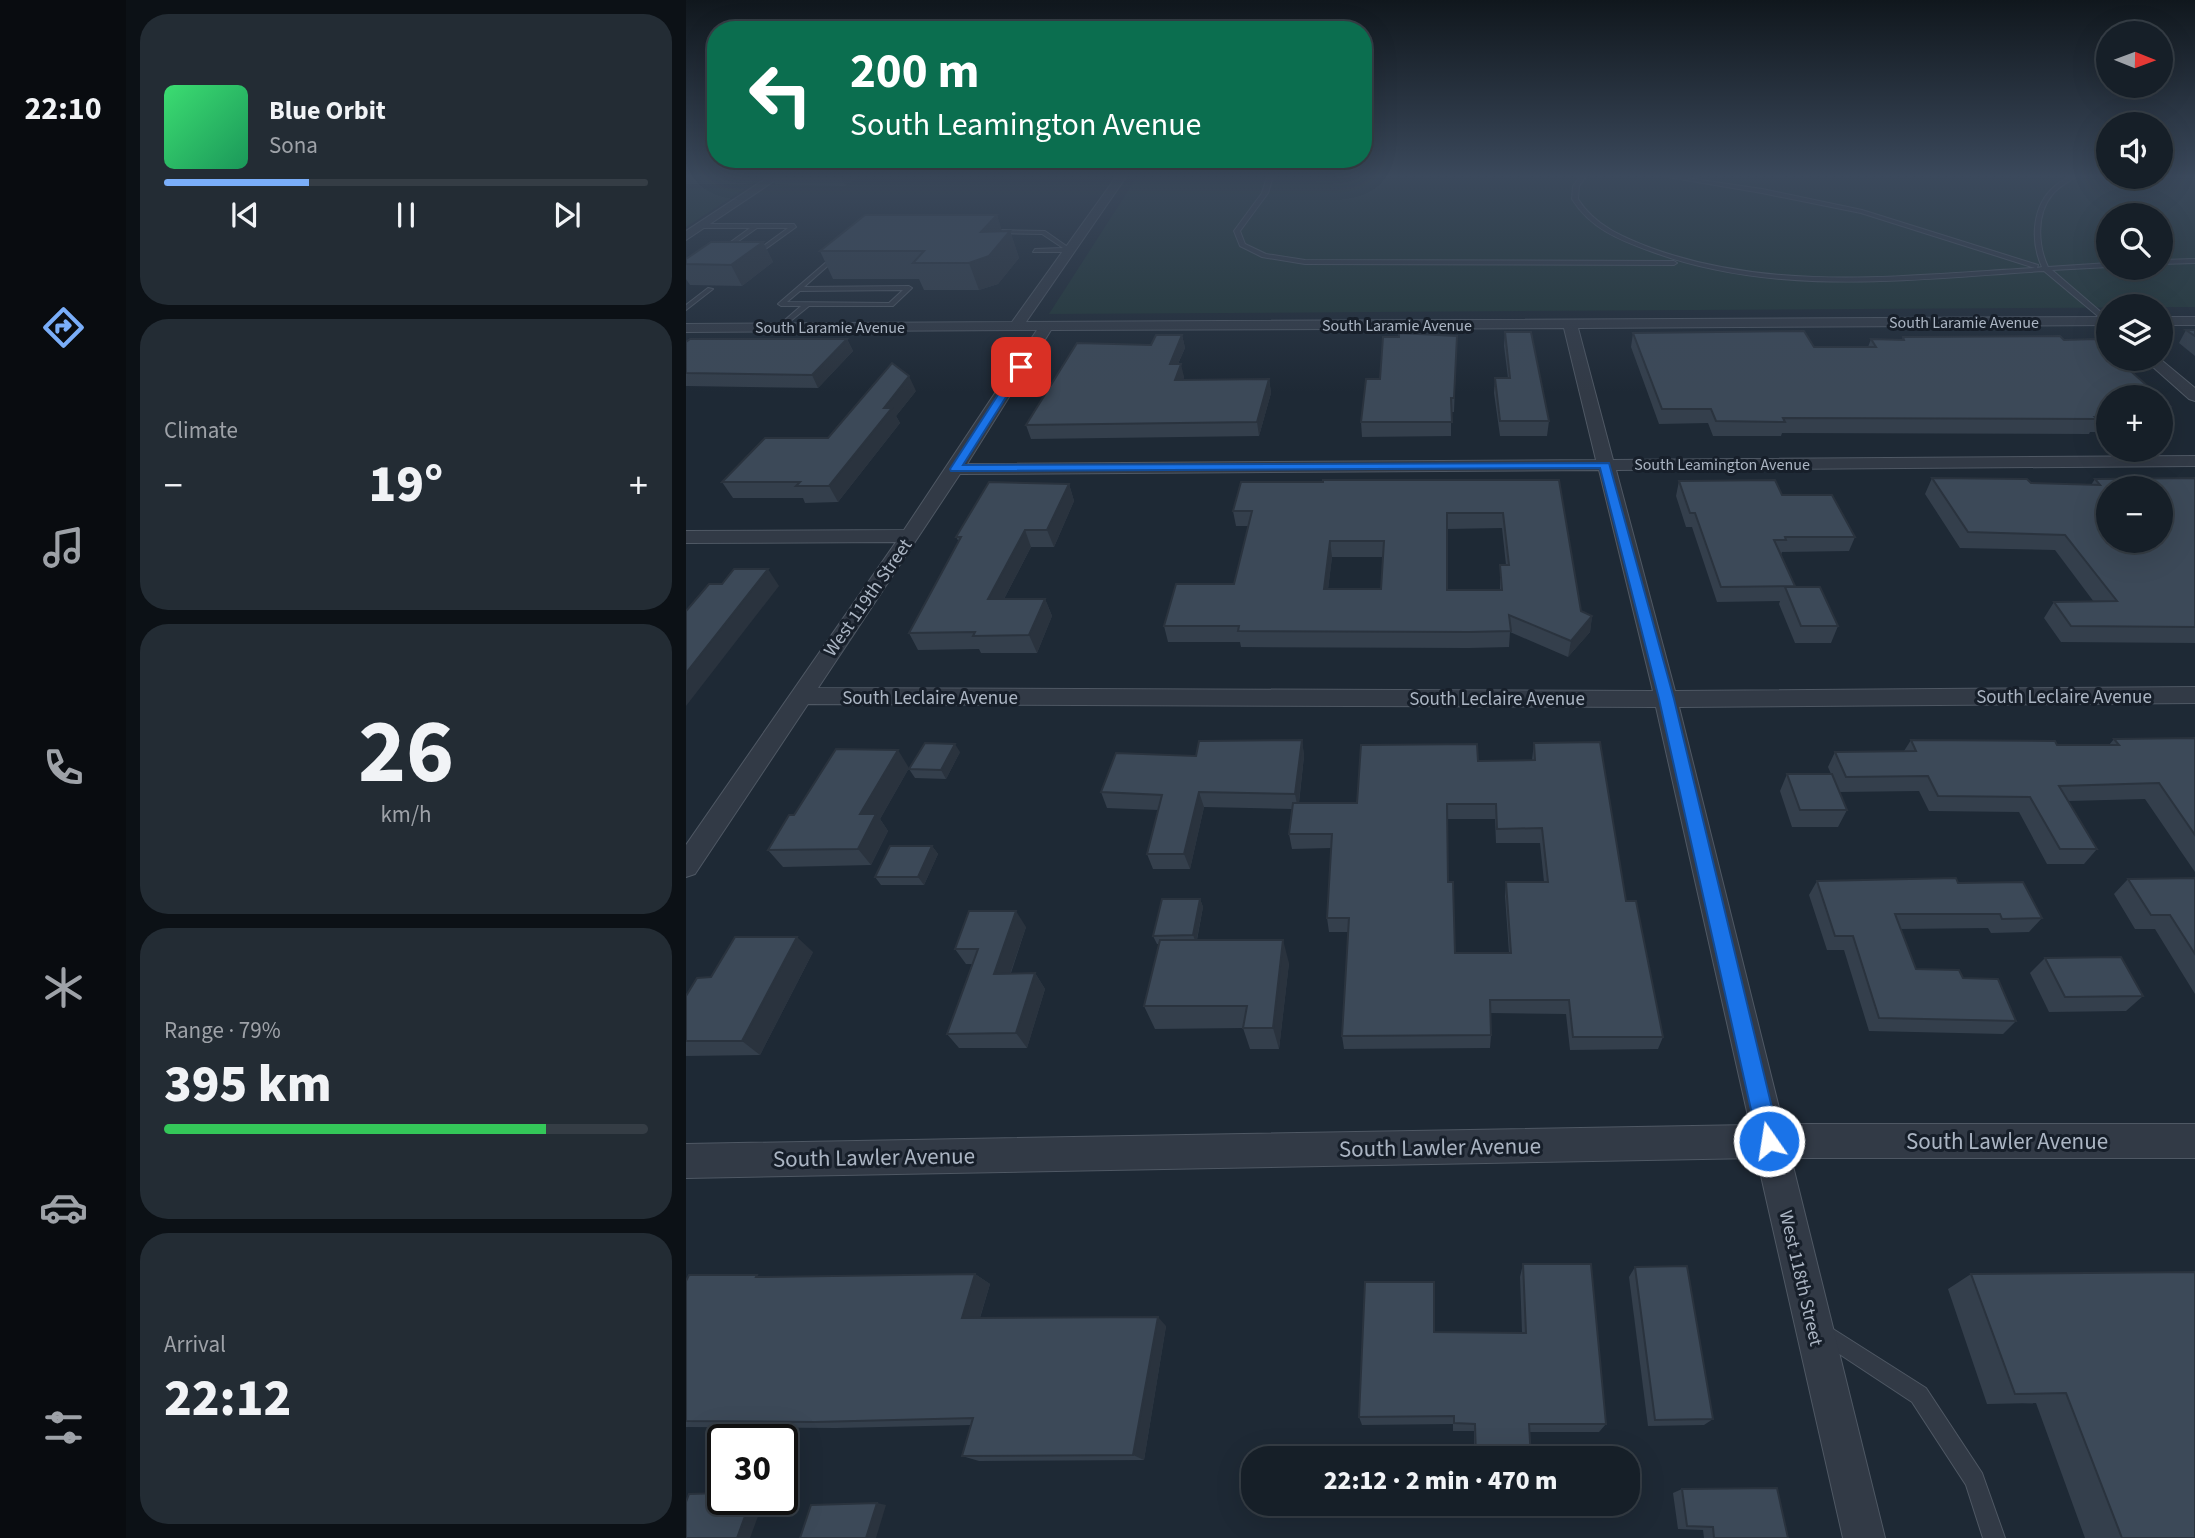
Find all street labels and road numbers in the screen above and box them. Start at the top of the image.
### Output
street label: South Laramie Avenue [1889,312,2039,334]
street label: South Laramie Avenue [1322,315,1472,337]
street label: South Laramie Avenue [755,317,905,339]
street label: South Leamington Avenue [1634,454,1810,476]
street label: West 119th Street [817,533,919,662]
street label: South Leclaire Avenue [1976,684,2152,711]
street label: South Leclaire Avenue [842,685,1018,712]
street label: South Leclaire Avenue [1409,686,1585,713]
street label: South Lawler Avenue [1906,1125,2108,1158]
street label: South Lawler Avenue [1339,1129,1541,1166]
street label: South Lawler Avenue [773,1139,975,1176]
street label: West 118th Street [1772,1208,1829,1349]

